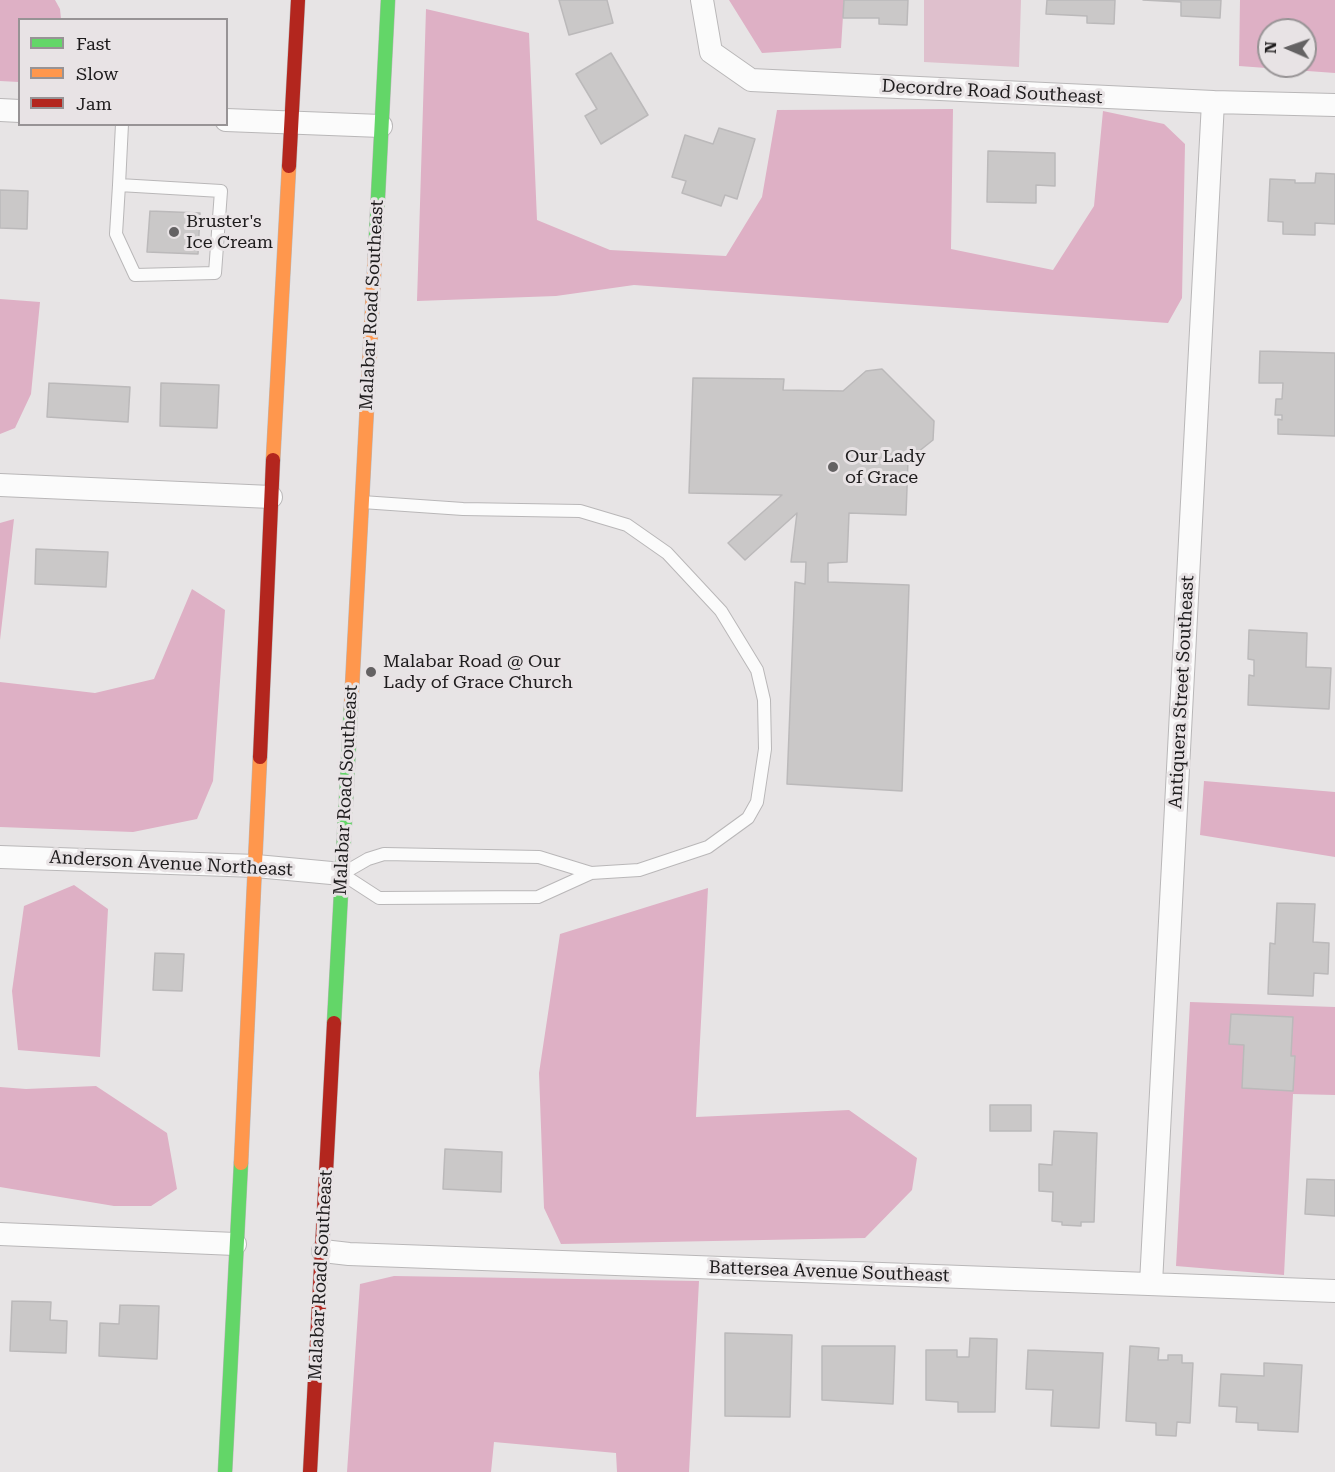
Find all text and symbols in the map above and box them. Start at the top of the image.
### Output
legend [18,18,228,126]
north arrow [1257,18,1317,78]
text: Fast [76,33,111,54]
text: N [1261,41,1280,54]
text: Slow [76,63,118,84]
street label: Decordre Road Southeast [881,75,1103,109]
text: Jam [76,93,112,114]
street label: Malabar Road Southeast [356,199,388,411]
place label: Bruster's Ice Cream [186,211,273,254]
marker: Bruster's Ice Cream [167,225,181,239]
place label: Our Lady of Grace [845,446,926,488]
marker: Our Lady of Grace [826,460,840,474]
street label: Antiquera Street Southeast [1165,575,1199,809]
place label: Malabar Road @ Our Lady of Grace Church [383,651,573,694]
marker: Malabar Road @ Our Lady of Grace Church [364,665,378,679]
street label: Malabar Road Southeast [330,684,362,896]
street label: Anderson Avenue Northeast [49,847,293,881]
street label: Malabar Road Southeast [305,1169,337,1381]
street label: Battersea Avenue Southeast [708,1257,950,1287]

